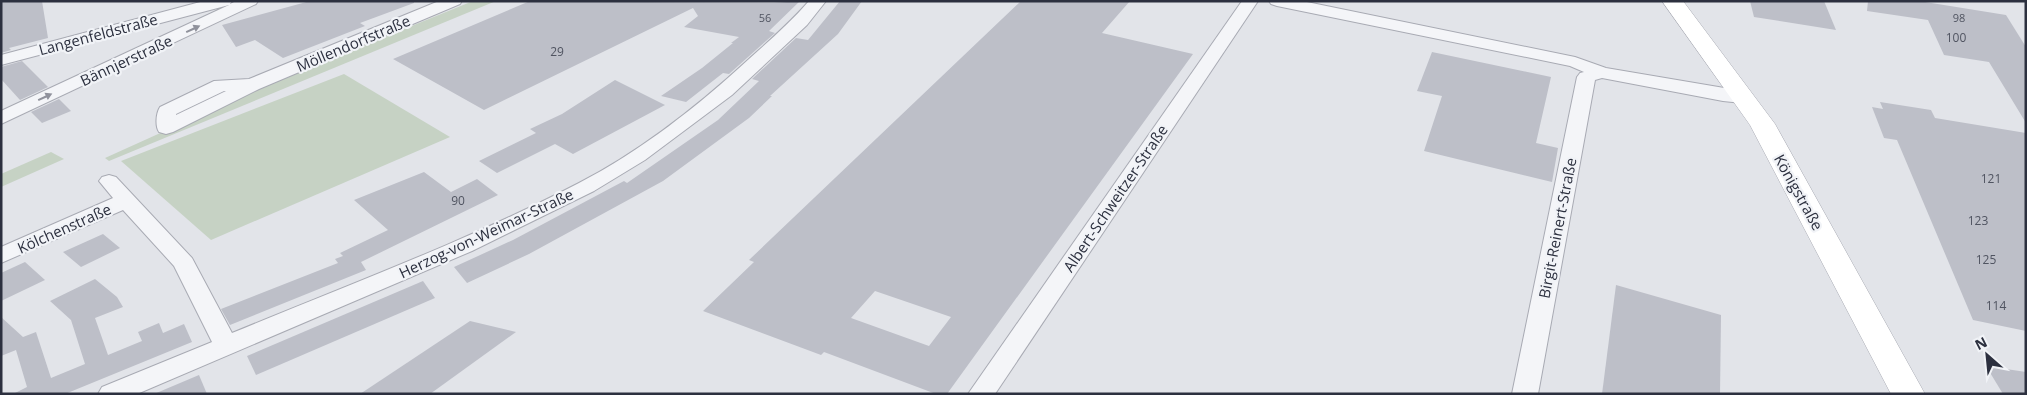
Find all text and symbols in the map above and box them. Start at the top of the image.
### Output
street label: Langenfeldstraße [36,9,160,59]
street label: Möllendorfstraße [293,10,413,76]
house number: 56 [759,10,771,25]
house number: 98 [1953,10,1965,25]
one-way arrow [186,24,200,32]
house number: 100 [1946,29,1966,46]
street label: Bännjerstraße [77,30,175,90]
house number: 29 [550,43,564,60]
one-way arrow [38,93,53,102]
street label: Albert-Schweitzer-Straße [1058,121,1172,275]
street label: Königstraße [1770,150,1828,234]
street label: Birgit-Reinert-Straße [1534,156,1580,300]
house number: 121 [1981,170,2001,187]
street label: Herzog-von-Weimar-Straße [396,184,576,282]
house number: 90 [451,192,465,209]
street label: Kölchenstraße [14,198,114,258]
house number: 123 [1968,212,1988,229]
house number: 125 [1976,251,1996,268]
house number: 114 [1986,297,2006,314]
north arrow [1962,330,2012,380]
text: N [1971,332,1990,354]

